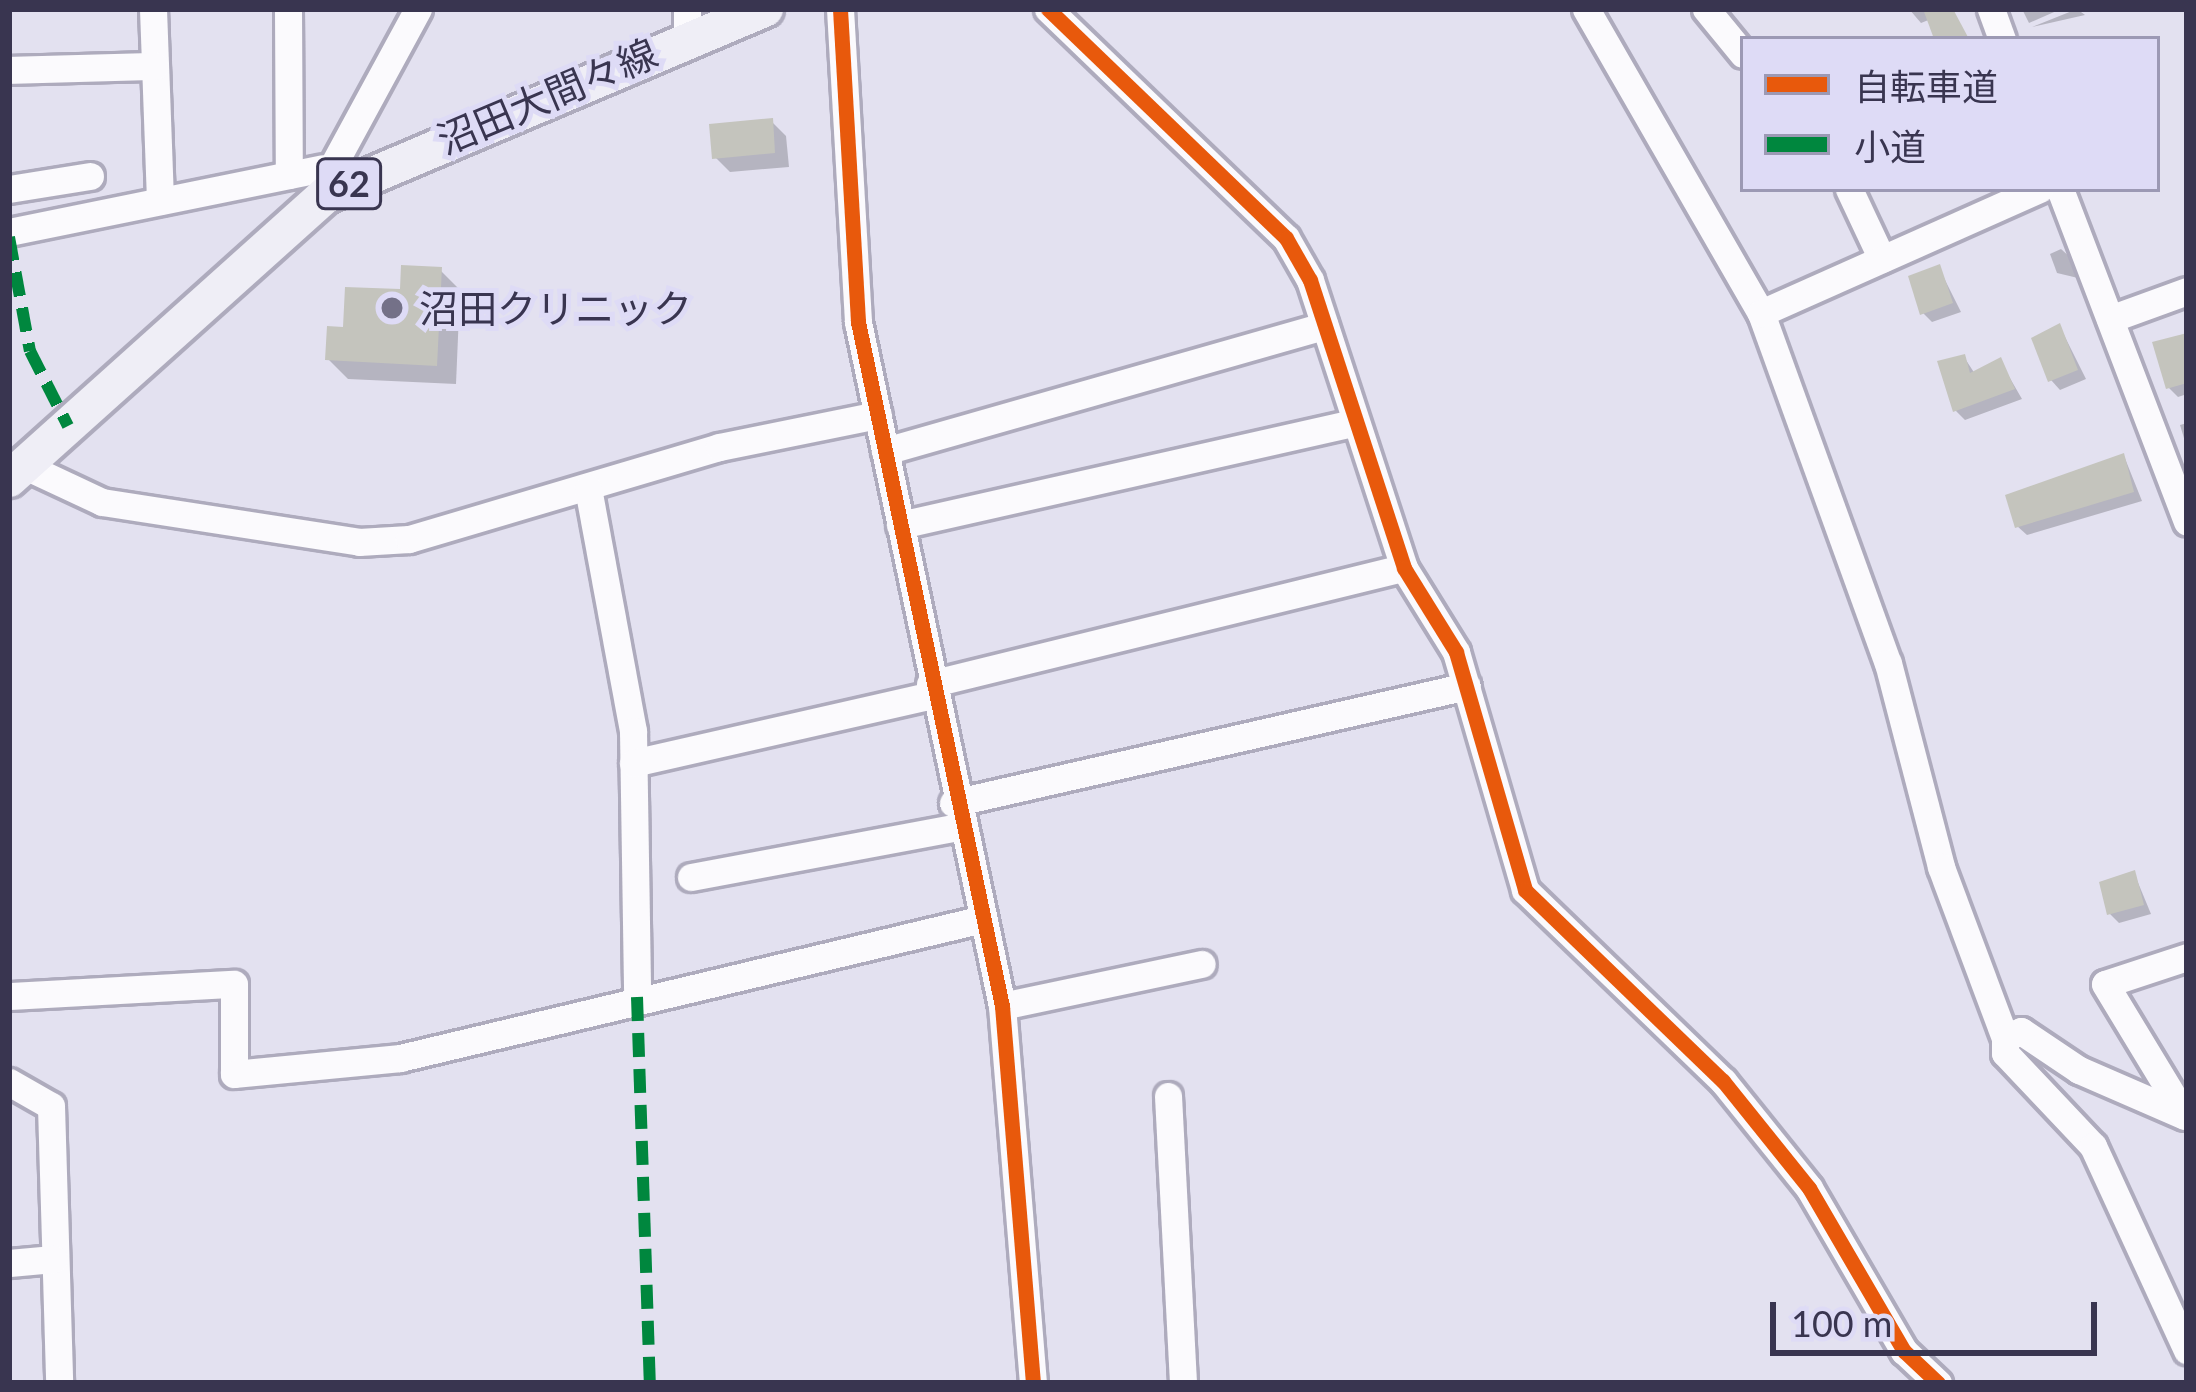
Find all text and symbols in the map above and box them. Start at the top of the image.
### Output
street label: 沼田大間々線 [430,29,664,163]
legend [1740,36,2160,192]
text: 自転車道 [1854,64,1998,108]
text: 小道 [1854,124,1926,168]
road number: 62 [316,154,382,214]
place label: 沼田クリニック [419,285,692,331]
marker: 沼田クリニック [376,292,408,324]
scale bar [1776,1278,2103,1352]
text: 100 m [1791,1301,1892,1345]

